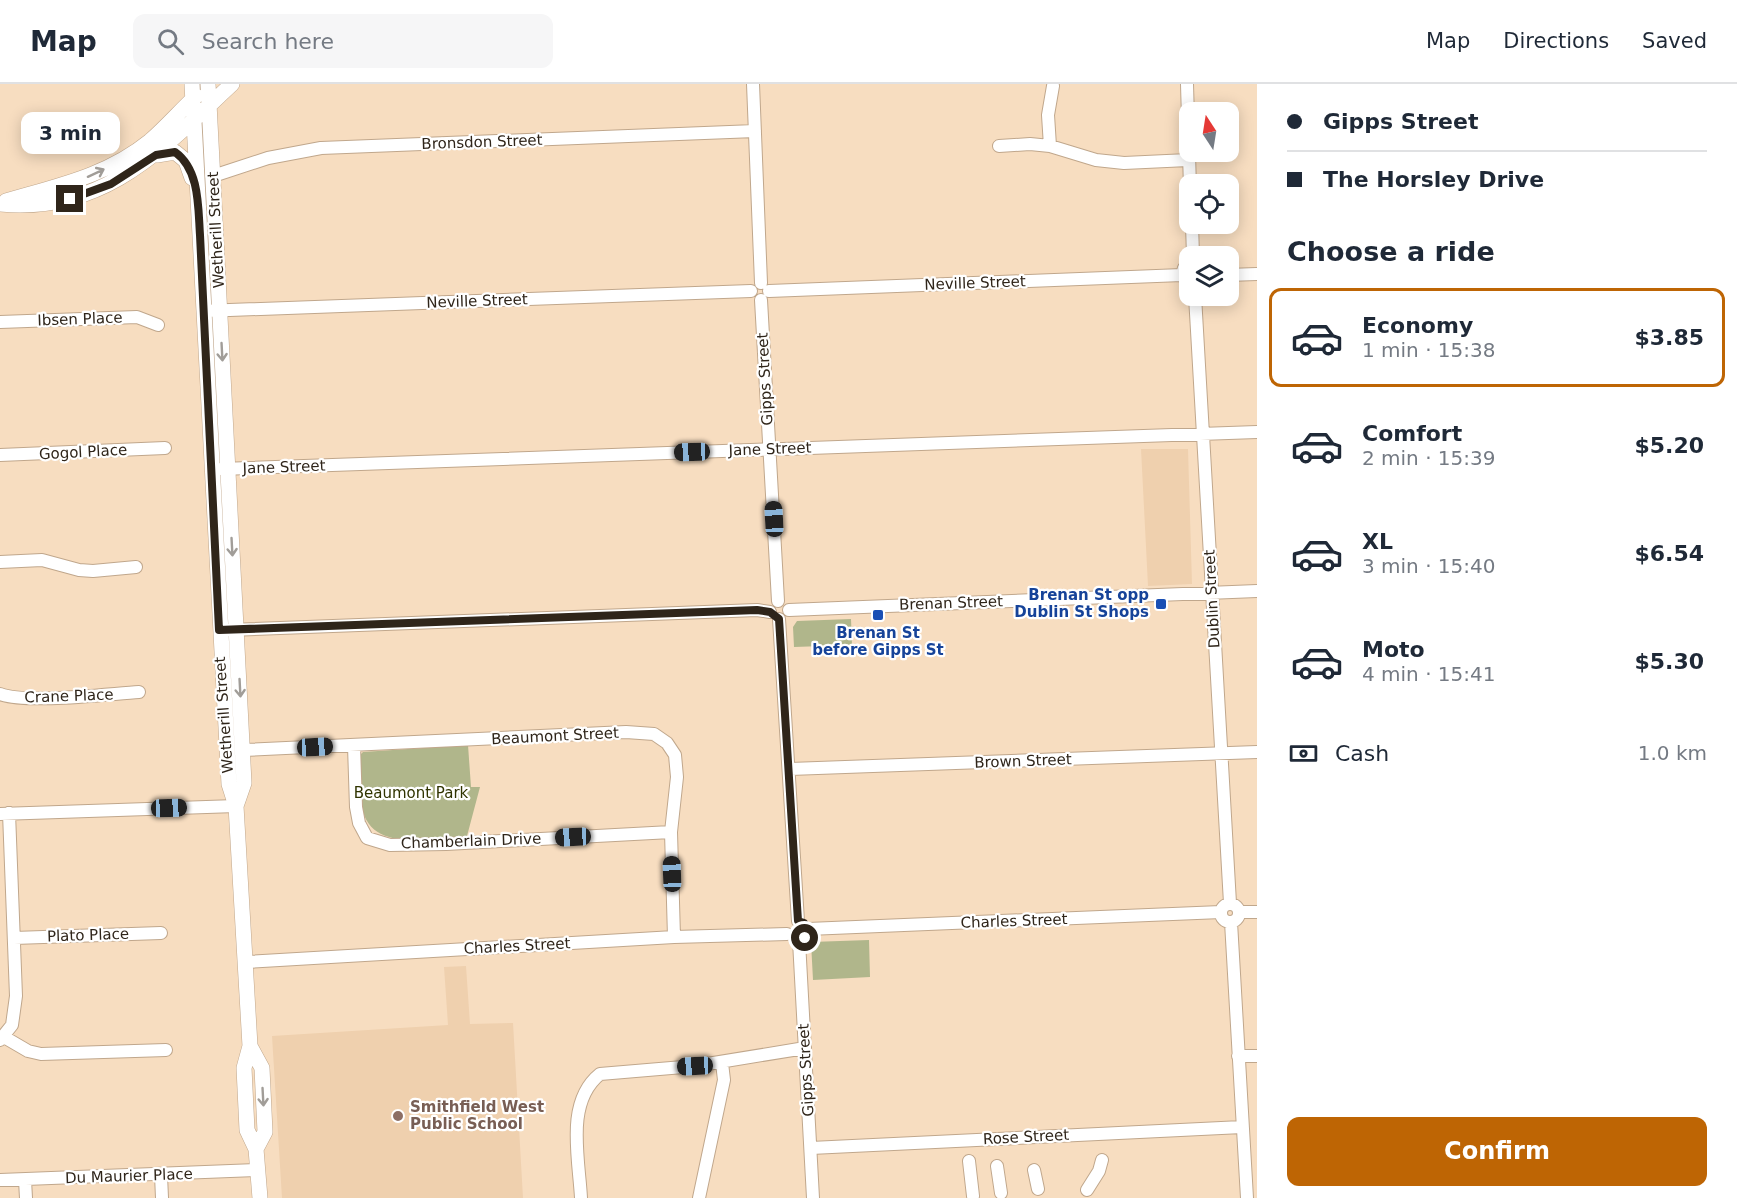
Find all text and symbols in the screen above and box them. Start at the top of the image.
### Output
search box [133,14,553,68]
text: Map [30,25,97,58]
icon: search [154,25,187,58]
text: Search here [202,29,334,54]
text: Map [1426,29,1470,53]
text: Directions [1503,29,1609,53]
text: Saved [1642,29,1707,53]
north arrow [1179,102,1239,162]
map controls [1179,102,1239,306]
text: Gipps Street [1323,109,1478,134]
callout: 3 min [20,112,119,154]
text: 3 min [39,121,102,145]
street label: Bronsdon Street [421,131,543,153]
one-way arrow [86,167,104,178]
text: The Horsley Drive [1323,167,1544,192]
street label: Wetherill Street [204,171,228,289]
button: locate [1179,174,1239,234]
route end [56,185,83,212]
text: Choose a ride [1287,236,1495,267]
button: layers [1179,246,1239,306]
street label: Neville Street [924,272,1026,294]
street label: Neville Street [426,290,528,312]
street label: Ibsen Place [37,309,123,329]
icon: car [1290,311,1344,365]
text: Economy [1362,313,1473,338]
text: $3.85 [1634,325,1704,350]
street label: Gipps Street [754,332,776,426]
text: 1 min · 15:38 [1362,338,1496,362]
one-way arrow [216,342,227,362]
icon: car [1290,419,1344,473]
text: Comfort [1362,421,1462,446]
text: $5.20 [1634,433,1704,458]
street label: Jane Street [727,439,812,459]
street label: Gogol Place [38,441,128,463]
car [674,442,710,462]
text: 2 min · 15:39 [1362,446,1496,470]
street label: Jane Street [241,457,326,477]
car [764,501,784,537]
icon: car [1290,527,1344,581]
text: XL [1362,529,1393,554]
one-way arrow [227,537,238,556]
text: $6.54 [1634,541,1704,566]
street label: Dublin Street [1200,549,1224,649]
text: 3 min · 15:40 [1362,554,1496,578]
place label: Brenan St opp Dublin St Shops [1014,586,1149,621]
street label: Brenan Street [899,592,1003,614]
marker: Brenan St opp Dublin St Shops [1154,597,1168,611]
marker: Brenan St before Gipps St [871,608,885,622]
place label: Brenan St before Gipps St [812,624,944,659]
icon: car [1290,635,1344,689]
text: Moto [1362,637,1425,662]
text: $5.30 [1634,649,1704,674]
street label: Wetherill Street [211,656,237,774]
text: 4 min · 15:41 [1362,662,1496,686]
one-way arrow [234,677,245,697]
street label: Crane Place [24,685,114,707]
street label: Beaumont Street [491,724,619,748]
car [297,737,333,757]
icon: cash [1287,737,1320,770]
text: Cash [1335,741,1389,766]
text: 1.0 km [1638,741,1707,765]
street label: Brown Street [974,750,1072,772]
park label: Beaumont Park [354,784,469,802]
car [151,798,187,818]
car [555,827,591,847]
street label: Chamberlain Drive [400,830,542,852]
car [662,856,682,892]
street label: Charles Street [960,910,1068,932]
route start [791,924,818,951]
street label: Plato Place [47,925,129,945]
street label: Charles Street [463,934,571,958]
street label: Gipps Street [795,1023,817,1117]
car [677,1056,713,1076]
one-way arrow [258,1087,269,1106]
place label: Smithfield West Public School [410,1098,544,1133]
marker: Smithfield West Public School [391,1109,405,1123]
button: Confirm [1287,1117,1707,1186]
street label: Rose Street [982,1126,1070,1148]
street label: Du Maurier Place [65,1165,193,1187]

